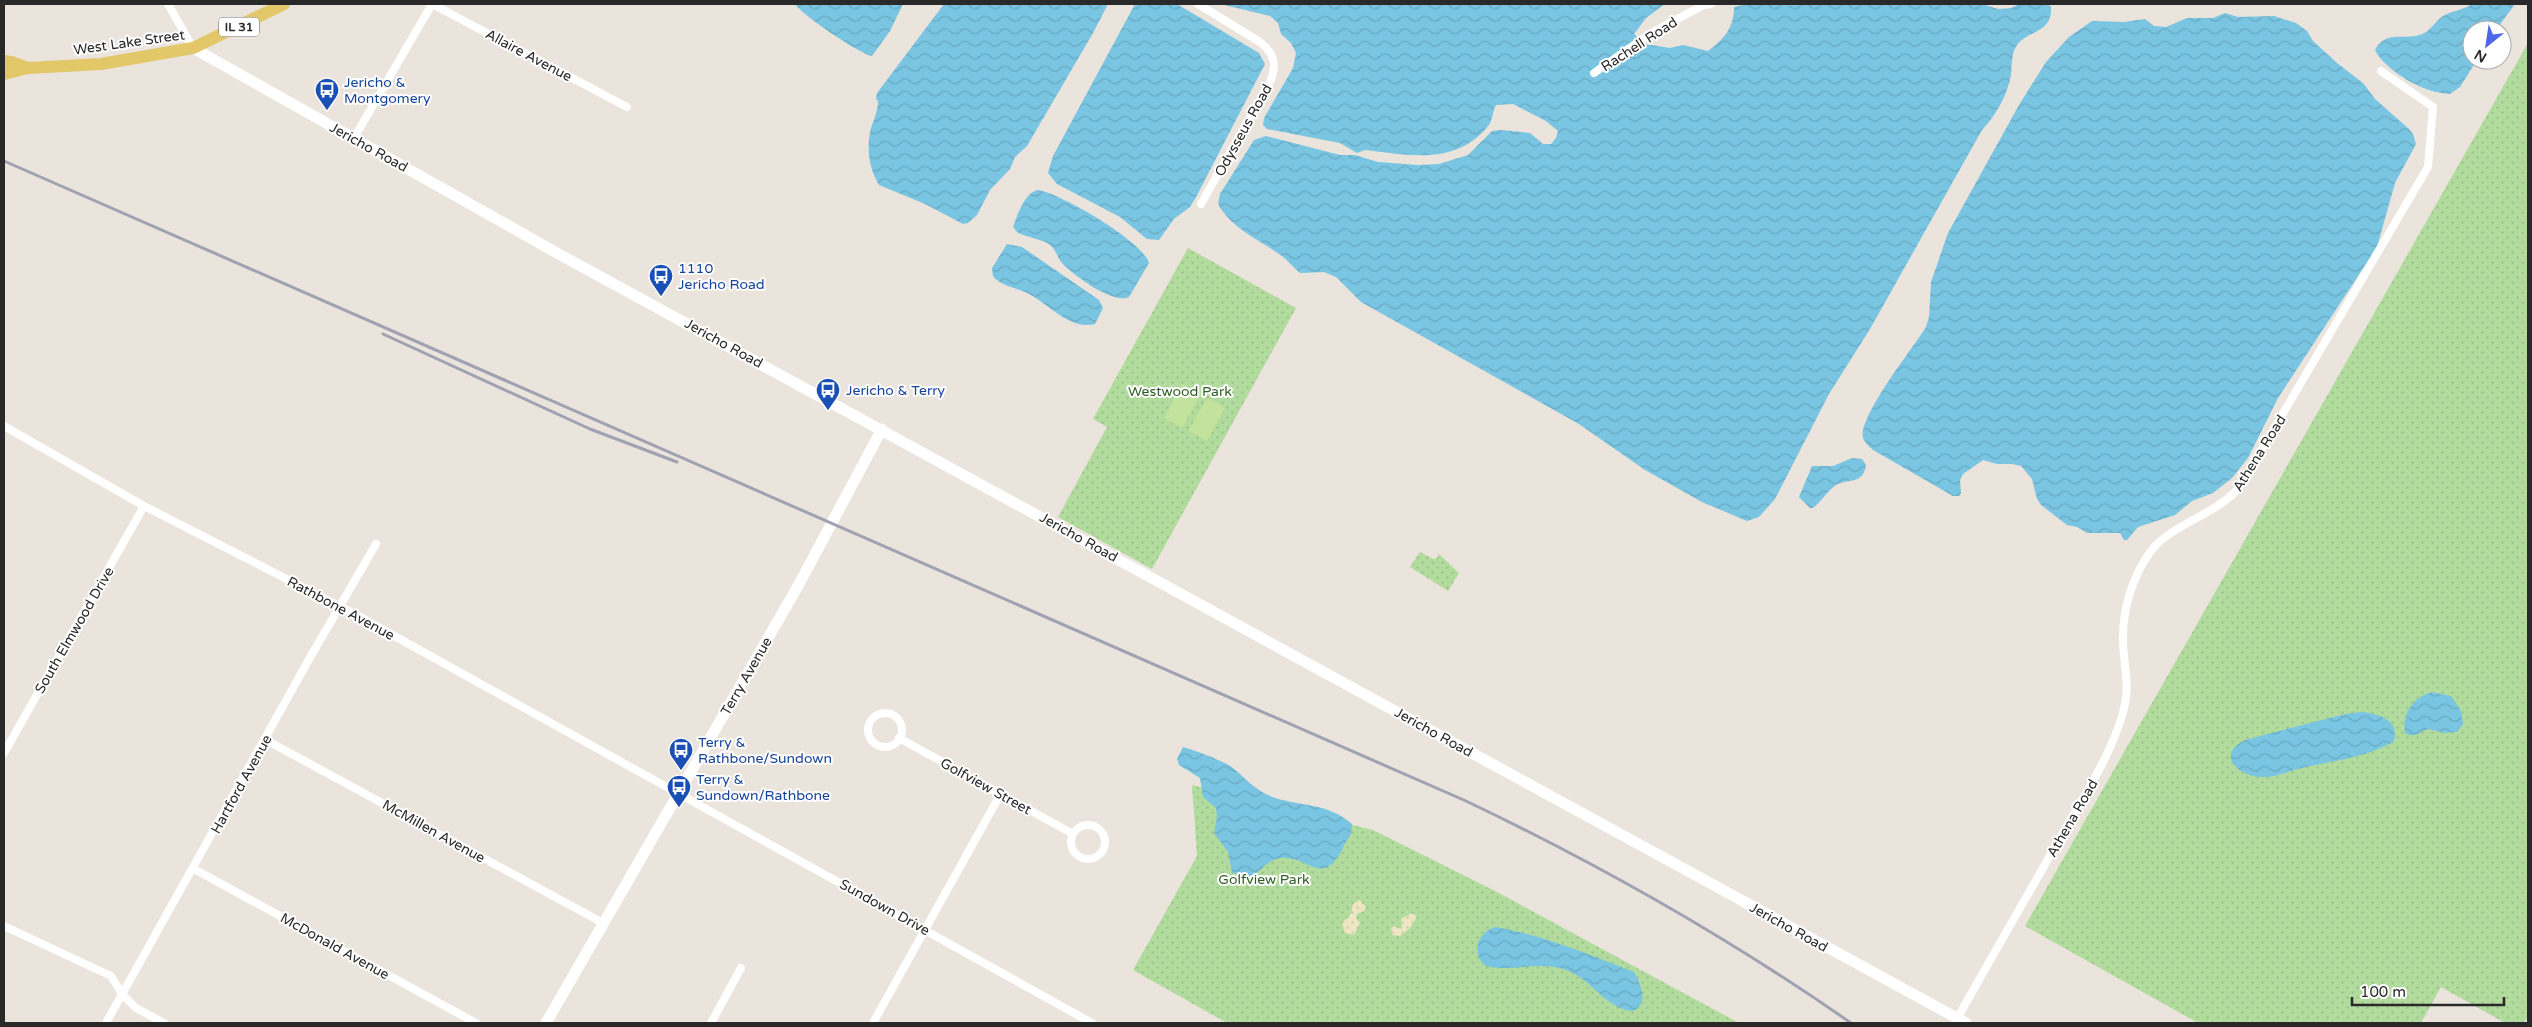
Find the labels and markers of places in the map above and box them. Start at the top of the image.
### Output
place label: Jericho & Montgomery [344,74,431,107]
bus stop icon: Jericho & Montgomery [314,77,340,111]
place label: 1110 Jericho Road [678,260,765,293]
bus stop icon: 1110 Jericho Road [648,263,674,297]
bus stop icon: Jericho & Terry [815,377,841,411]
place label: Jericho & Terry [846,382,946,399]
place label: Terry & Rathbone/Sundown [698,734,832,767]
bus stop icon: Terry & Rathbone/Sundown [668,737,694,771]
place label: Terry & Sundown/Rathbone [696,771,830,804]
bus stop icon: Terry & Sundown/Rathbone [666,774,692,808]

